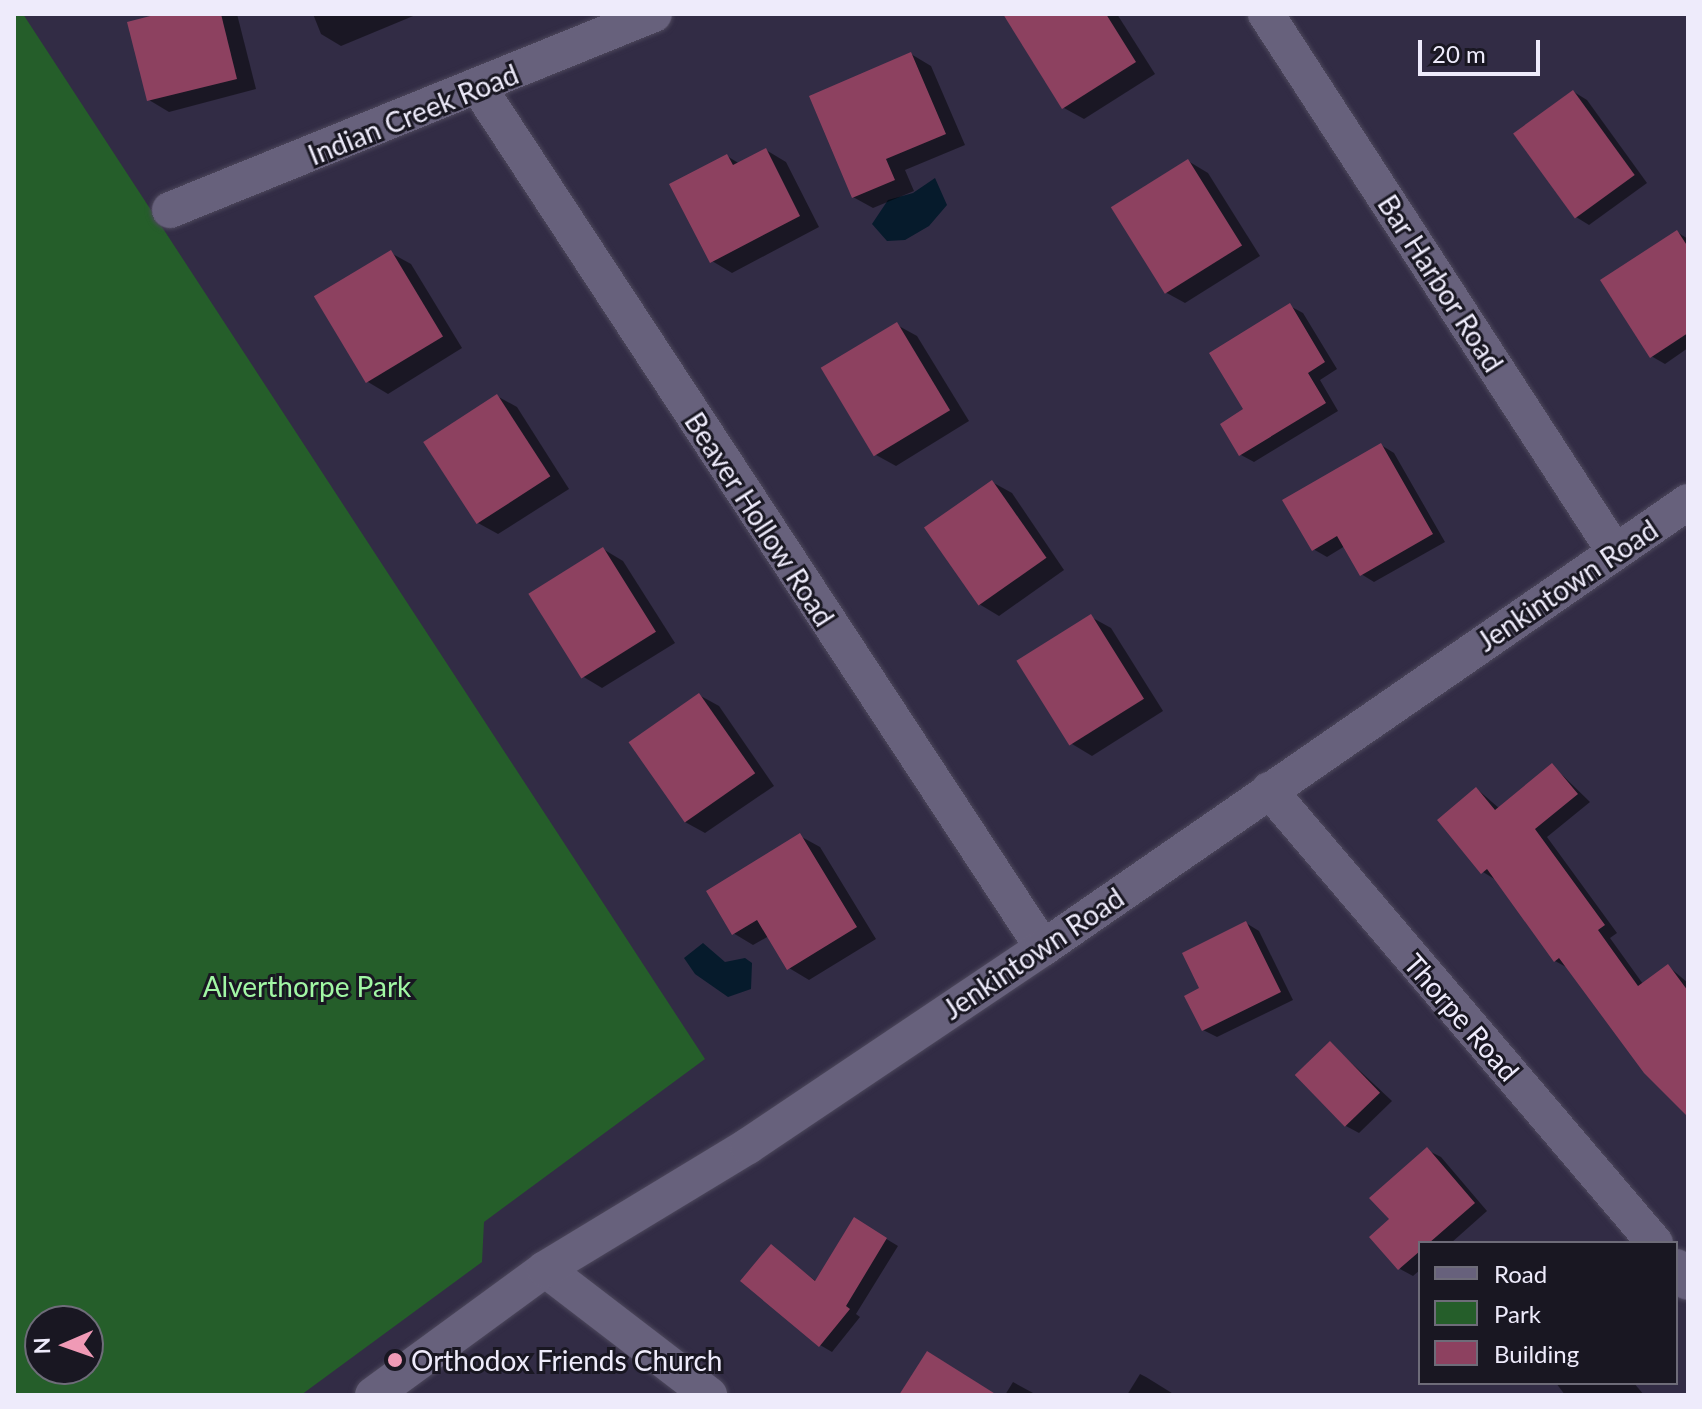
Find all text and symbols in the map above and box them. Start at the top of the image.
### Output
scale bar [1422,24,1544,74]
text: 20 m [1432,39,1486,68]
street label: Indian Creek Road [303,57,523,171]
street label: Bar Harbor Road [1371,188,1511,378]
street label: Beaver Hollow Road [678,405,842,633]
street label: Jenkintown Road [1470,512,1664,658]
street label: Jenkintown Road [936,880,1130,1026]
street label: Thorpe Road [1398,946,1526,1088]
park label: Alverthorpe Park [203,969,411,1003]
legend [1418,1241,1678,1385]
text: Road [1494,1259,1547,1288]
text: Park [1494,1299,1541,1328]
north arrow [24,1305,104,1385]
text: N [28,1337,55,1355]
text: Building [1494,1339,1579,1368]
place label: Orthodox Friends Church [411,1343,722,1377]
marker: Orthodox Friends Church [386,1351,404,1369]

